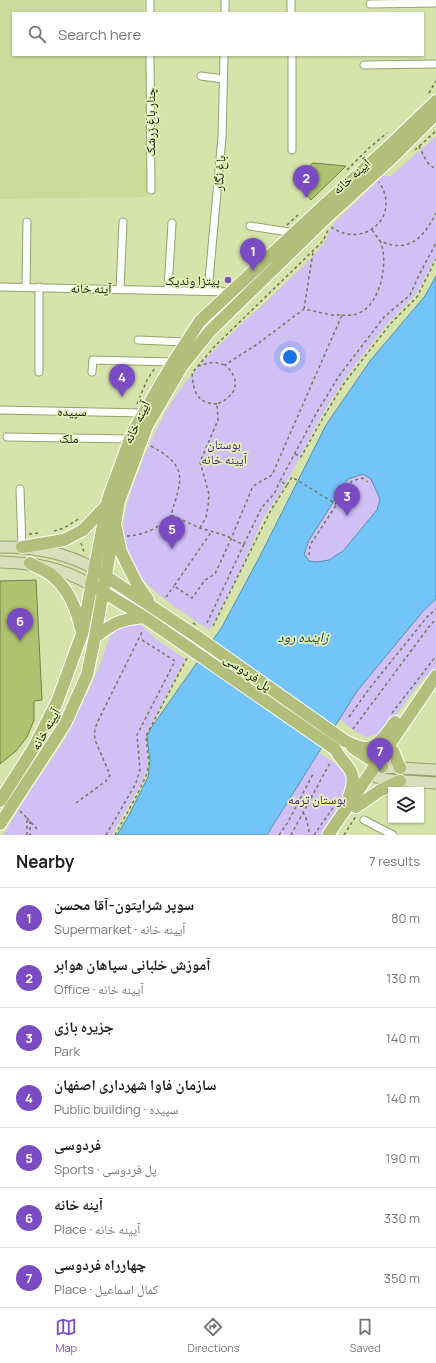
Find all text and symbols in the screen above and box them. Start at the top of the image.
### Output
search box [12,12,424,56]
icon: search [26,23,48,45]
text: Search here [58,24,141,45]
street label: چنار باغ زرشک [141,88,160,156]
street label: آیینه خانه [328,154,374,198]
street label: باغ نگار [208,155,230,192]
pin: 2 [293,165,319,198]
pin: 1 [240,238,266,271]
place label: پیتزا وندیک [165,271,220,289]
marker: پیتزا وندیک [223,275,233,285]
street label: آینه خانه [70,279,112,297]
your location [280,347,300,367]
pin: 4 [109,364,135,397]
street label: آیینه خانه [118,397,154,446]
street label: سپیده [57,402,87,420]
street label: ملک [59,429,79,447]
park label: بوستان آیینه خانه [201,435,247,468]
pin: 3 [334,483,360,516]
pin: 5 [159,516,185,549]
pin: 6 [7,608,33,641]
water label: زاینده رود [278,627,330,646]
street label: پل فردوسی [220,649,276,695]
street label: آیینه خانه [26,704,65,753]
pin: 7 [367,738,393,771]
map controls [388,787,424,823]
button: layers [388,787,424,823]
park label: بوستان ترمه [288,790,346,808]
text: Nearby [16,850,74,873]
text: 7 results [369,852,420,870]
text: سوپر شرایتون-آقا محسن [54,894,194,915]
text: 1 [26,909,32,927]
text: 80 m [391,909,420,927]
text: Supermarket · آیینه خانه [54,920,185,938]
text: آموزش خلبانی سپاهان هوابر [54,954,211,975]
text: 2 [25,969,33,987]
text: 130 m [386,969,420,987]
text: Office · آیینه خانه [54,980,144,998]
text: جزیره بازی [54,1016,114,1037]
text: 3 [25,1029,33,1047]
text: 140 m [386,1029,420,1047]
text: Park [54,1042,80,1060]
text: سازمان فاوا شهرداری اصفهان [54,1074,216,1095]
text: 4 [25,1089,33,1107]
text: 140 m [386,1089,420,1107]
text: Public building · سپیده [54,1100,178,1118]
text: فردوسی [54,1134,101,1155]
text: 5 [25,1149,33,1167]
text: 190 m [385,1149,420,1167]
text: Sports · پل فردوسی [54,1160,157,1178]
text: آینه خانه [54,1194,103,1215]
text: 6 [25,1209,33,1227]
text: 330 m [384,1209,420,1227]
text: Place · آیینه خانه [54,1220,140,1238]
text: چهارراه فردوسی [54,1254,146,1275]
text: 7 [26,1269,32,1287]
text: 350 m [384,1269,420,1287]
text: Place · کمال اسماعیل [54,1280,158,1298]
tab: Map [55,1316,77,1355]
tab: Directions [187,1316,240,1355]
tab: Saved [350,1316,381,1355]

